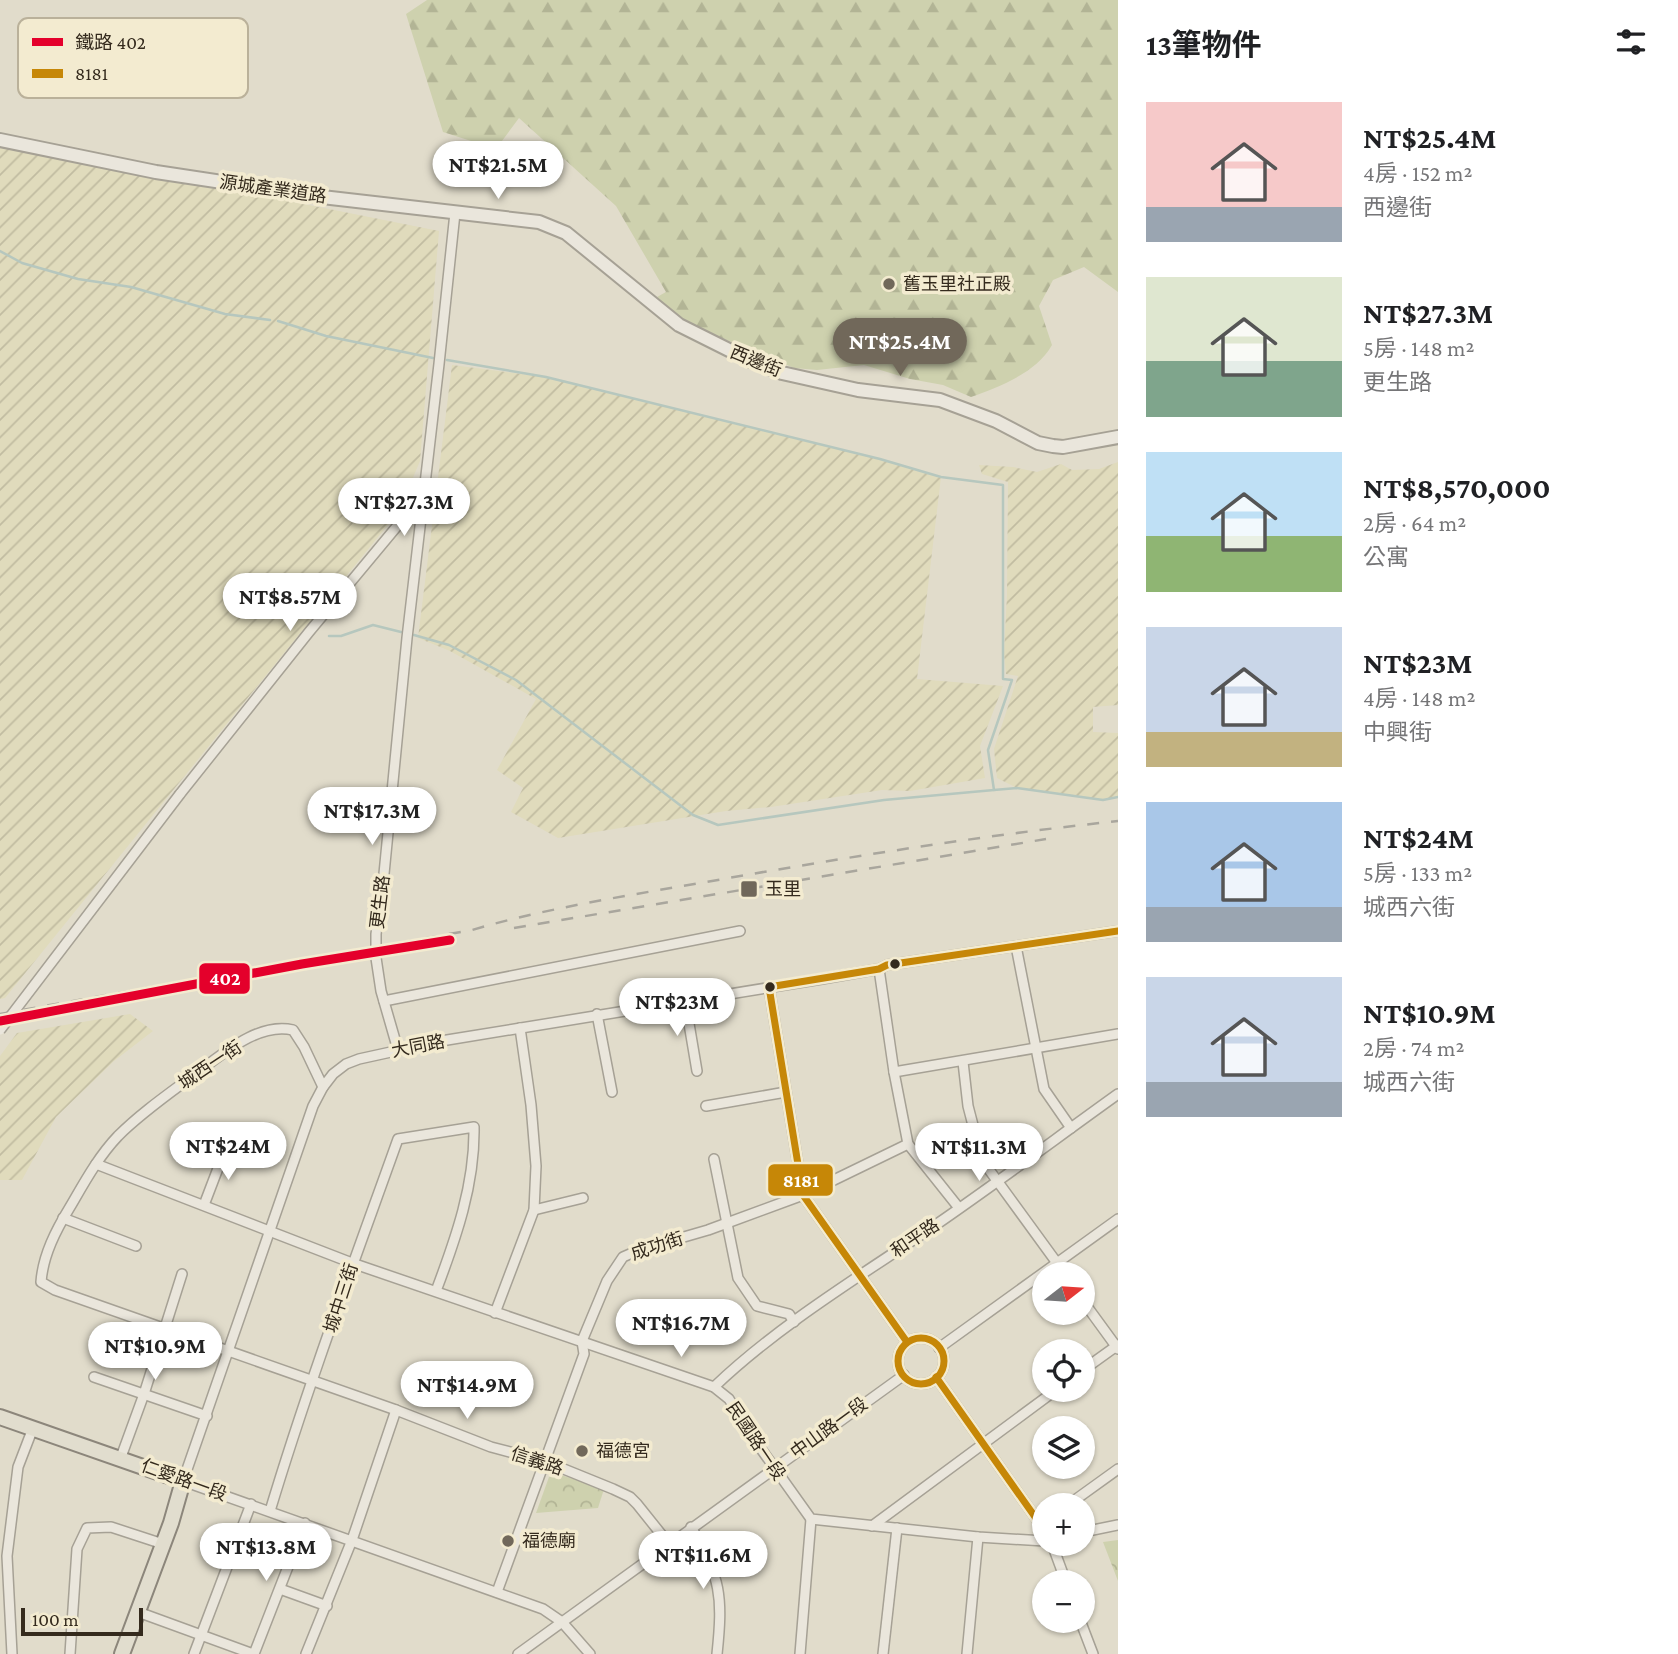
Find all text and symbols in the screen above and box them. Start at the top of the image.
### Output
legend [18,18,248,98]
icon: filters [1612,23,1650,61]
text: 13筆物件 [1146,28,1262,61]
text: 鐵路 402 [75,32,146,53]
text: 8181 [75,63,108,84]
text: NT$25.4M [1363,121,1496,154]
icon: home [1202,130,1286,214]
pin: NT$21.5M [426,142,570,201]
text: NT$21.5M [449,151,547,177]
text: 4房 · 152 m² [1363,160,1473,186]
street label: 源城產業道路 [218,172,328,206]
text: 西邊街 [1363,194,1432,220]
place label: 舊玉里社正殿 [903,274,1011,294]
marker: 舊玉里社正殿 [881,276,897,292]
text: NT$27.3M [1363,296,1493,329]
icon: home [1202,305,1286,389]
pin: NT$25.4M [828,318,972,378]
text: NT$25.4M [849,328,951,354]
text: 5房 · 148 m² [1363,335,1475,361]
street label: 西邊街 [727,342,785,380]
text: 更生路 [1363,369,1432,395]
text: NT$8,570,000 [1363,471,1550,504]
pin: NT$27.3M [332,478,476,538]
icon: home [1202,480,1286,564]
text: NT$27.3M [354,488,454,514]
text: 2房 · 64 m² [1363,510,1466,536]
text: 公寓 [1363,544,1409,570]
pin: NT$8.57M [218,574,362,633]
text: NT$8.57M [239,583,341,609]
text: NT$23M [1363,646,1472,679]
icon: home [1202,655,1286,739]
text: 4房 · 148 m² [1363,685,1475,711]
text: 中興街 [1363,719,1432,745]
pin: NT$17.3M [300,788,444,847]
text: NT$17.3M [323,797,421,823]
text: NT$24M [1363,821,1474,854]
icon: home [1202,830,1286,914]
text: 5房 · 133 m² [1363,860,1472,886]
street label: 更生路 [367,874,393,930]
marker: 玉里 [739,879,759,899]
place label: 玉里 [765,879,801,899]
text: 城西六街 [1363,894,1455,920]
unlabelled marker [888,957,902,971]
line badge: 402 [198,962,251,995]
text: 402 [209,968,241,989]
pin: NT$23M [620,978,734,1038]
unlabelled marker [763,980,777,994]
text: NT$23M [635,988,719,1014]
text: NT$10.9M [1363,996,1496,1029]
icon: home [1202,1005,1286,1089]
street label: 大同路 [390,1031,446,1061]
text: 2房 · 74 m² [1363,1035,1464,1061]
street label: 城西一街 [175,1037,245,1093]
text: 城西六街 [1363,1069,1455,1095]
pin: NT$24M [171,1122,285,1182]
pin: NT$11.3M [907,1124,1051,1183]
text: NT$24M [185,1132,271,1158]
text: NT$11.3M [931,1133,1027,1159]
line badge: 8181 [767,1163,834,1197]
text: 8181 [783,1170,819,1191]
street label: 和平路 [887,1215,943,1261]
street label: 成功街 [628,1228,686,1264]
street label: 城中三街 [320,1261,362,1335]
north arrow [1032,1262,1096,1325]
map controls [1032,1262,1095,1633]
pin: NT$16.7M [609,1300,753,1359]
text: NT$16.7M [632,1309,730,1335]
pin: NT$10.9M [83,1322,227,1382]
text: NT$10.9M [104,1332,206,1358]
button: locate [1032,1339,1095,1402]
pin: NT$14.9M [395,1362,539,1421]
text: NT$14.9M [417,1371,517,1397]
street label: 中山路一段 [787,1393,871,1463]
street label: 民國路一段 [723,1398,789,1484]
button: layers [1032,1416,1095,1479]
place label: 福德宮 [596,1441,650,1461]
street label: 信義路 [508,1443,566,1479]
marker: 福德宮 [574,1443,590,1459]
street label: 仁愛路一段 [138,1455,230,1505]
button: + [1032,1493,1095,1556]
pin: NT$13.8M [194,1524,338,1583]
place label: 福德廟 [522,1531,576,1551]
pin: NT$11.6M [631,1532,775,1591]
text: NT$13.8M [216,1533,316,1559]
marker: 福德廟 [500,1533,516,1549]
text: NT$11.6M [655,1541,751,1567]
button: − [1032,1570,1095,1633]
scale bar [21,1605,144,1637]
text: 100 m [32,1609,79,1630]

